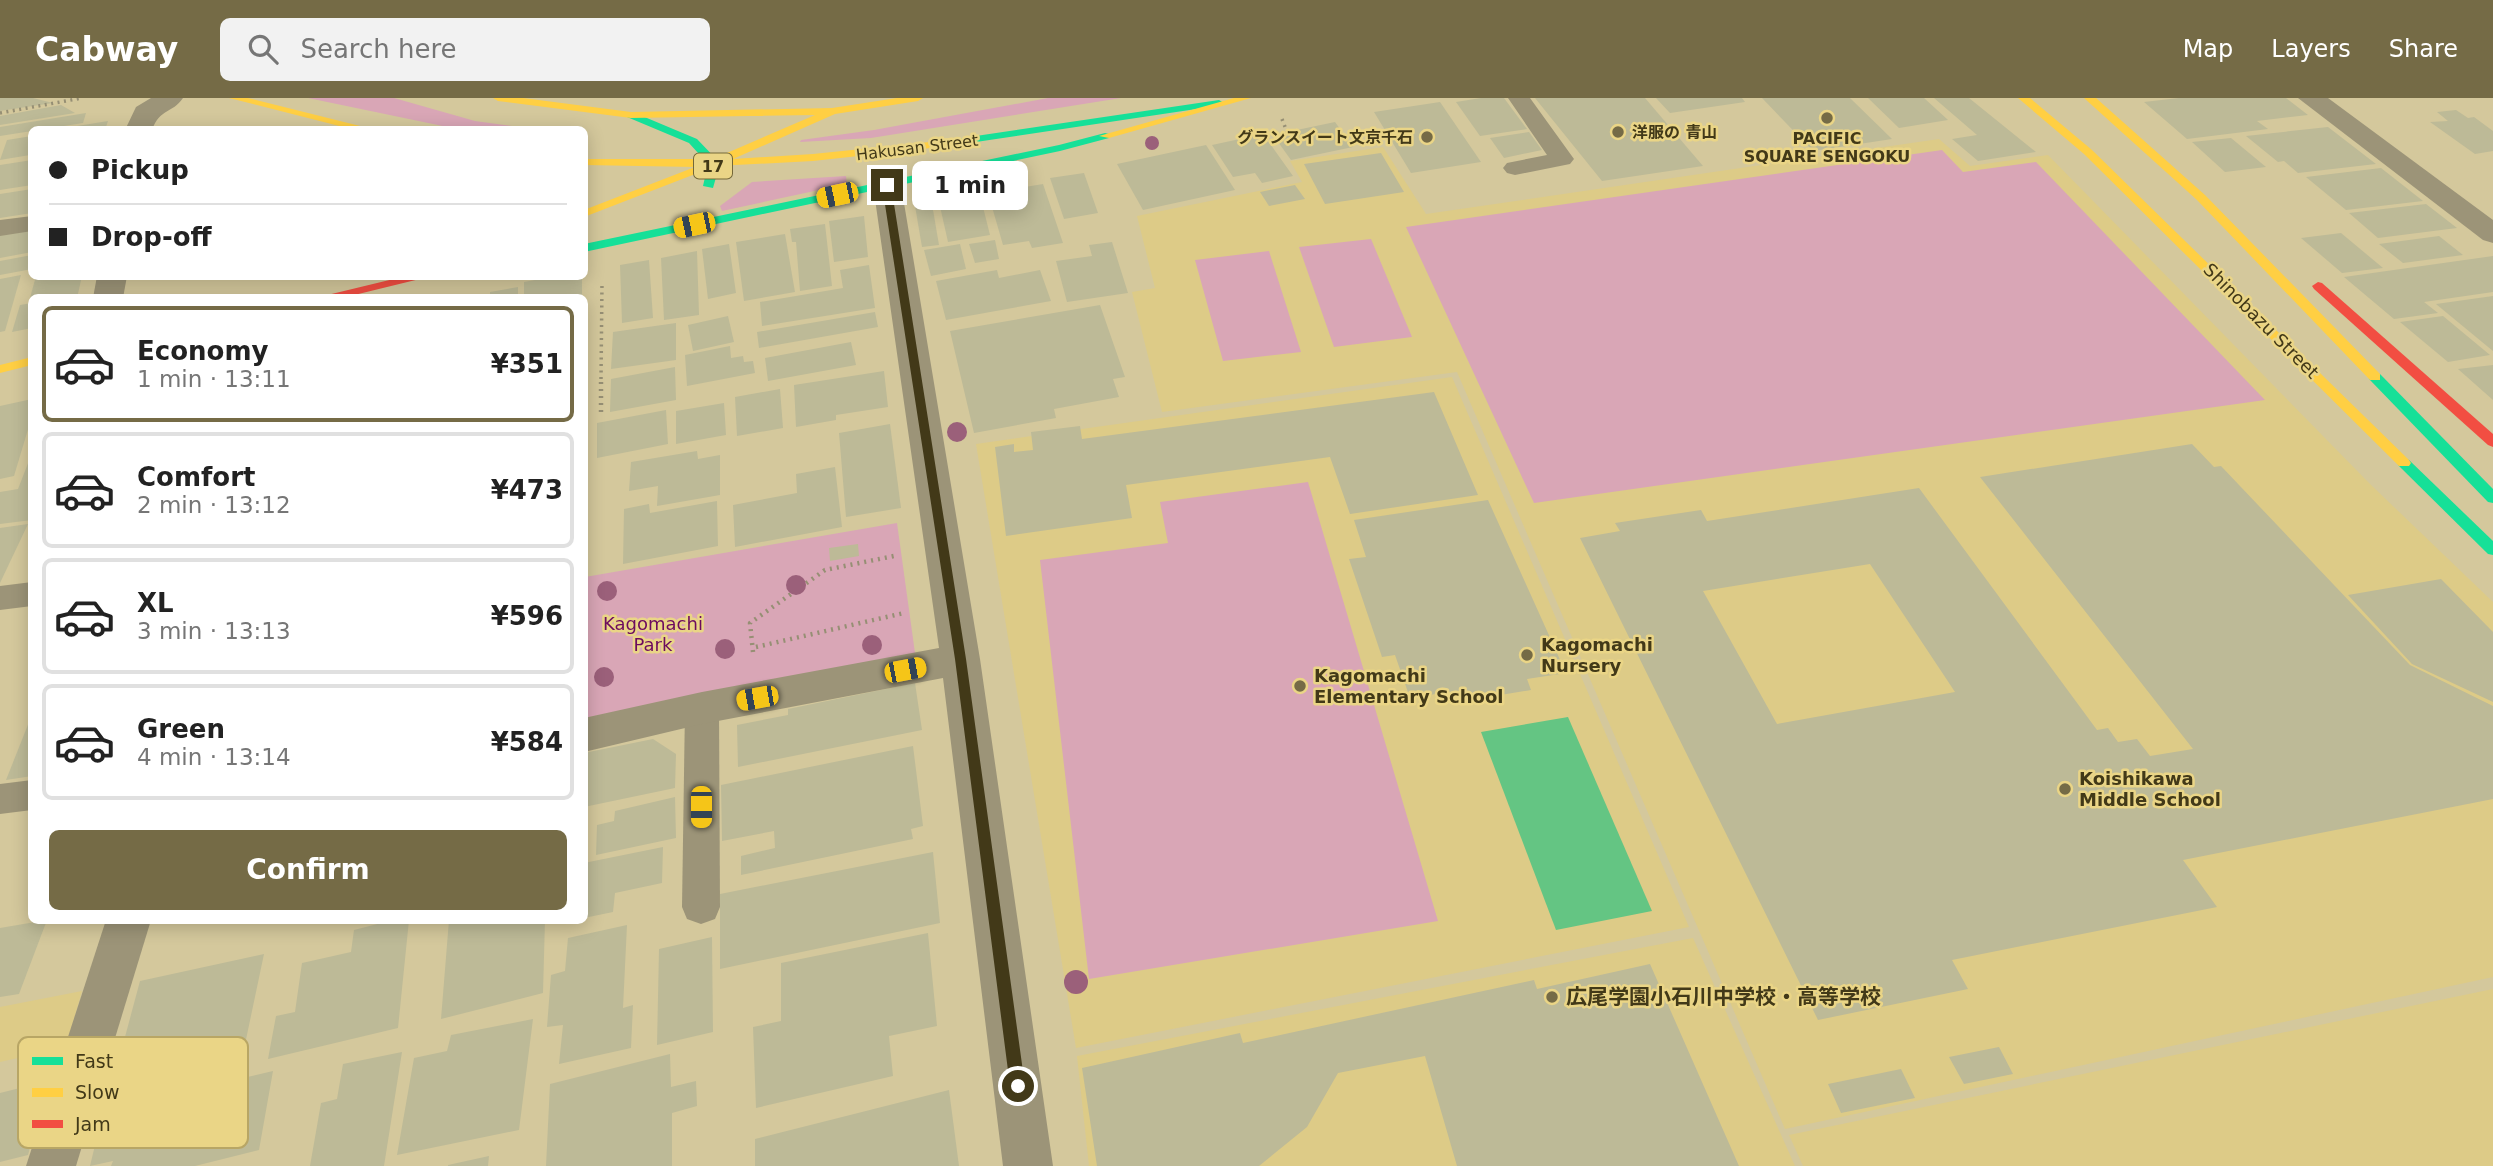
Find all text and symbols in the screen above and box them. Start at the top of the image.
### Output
search box [220,18,710,81]
text: Cabway [35,30,178,69]
icon: search [244,30,282,68]
text: Search here [300,34,457,64]
text: Map [2183,35,2233,63]
text: Layers [2271,35,2351,63]
text: Share [2389,35,2458,63]
marker: PACIFIC SQUARE SENGOKU [1819,110,1835,126]
place label: 洋服の 青山 [1632,123,1718,142]
marker: 洋服の 青山 [1610,124,1626,140]
place label: グランスイート文京千石 [1237,128,1413,147]
marker: グランスイート文京千石 [1419,129,1435,145]
place label: PACIFIC SQUARE SENGOKU [1744,129,1910,166]
street label: Hakusan Street [855,131,979,164]
road number: 17 [694,153,732,178]
text: Pickup [91,155,189,185]
callout: 1 min [912,160,1027,210]
route end [871,169,903,201]
text: 1 min [934,172,1006,198]
car [815,180,860,210]
car [672,210,717,240]
text: Drop-off [91,222,212,252]
street label: Shinobazu Street [2199,259,2323,383]
icon: car [53,333,116,396]
text: Economy [137,336,268,366]
text: ¥351 [491,349,563,379]
text: 1 min · 13:11 [137,366,291,392]
icon: car [53,459,116,522]
text: Comfort [137,462,255,492]
text: ¥473 [491,475,563,505]
text: 2 min · 13:12 [137,492,291,518]
icon: car [53,585,116,648]
text: XL [137,588,174,618]
text: ¥596 [491,601,563,631]
park label: Kagomachi Park [603,613,703,655]
text: 3 min · 13:13 [137,618,291,644]
place label: Kagomachi Nursery [1541,634,1653,676]
marker: Kagomachi Nursery [1519,647,1535,663]
car [883,656,928,684]
place label: Kagomachi Elementary School [1314,665,1503,707]
marker: Kagomachi Elementary School [1292,678,1308,694]
car [735,684,780,712]
icon: car [53,711,116,774]
text: Green [137,714,225,744]
text: ¥584 [491,727,563,757]
text: 4 min · 13:14 [137,744,291,770]
place label: Koishikawa Middle School [2079,768,2221,810]
marker: Koishikawa Middle School [2057,781,2073,797]
car [691,786,712,828]
button: Confirm [49,830,567,910]
place label: 広尾学園小石川中学校・高等学校 [1566,985,1881,1009]
marker: 広尾学園小石川中学校・高等学校 [1544,989,1560,1005]
legend [18,1037,248,1148]
text: Fast [75,1050,113,1072]
route start [1002,1070,1034,1102]
text: Slow [75,1081,120,1103]
text: Jam [74,1113,111,1135]

